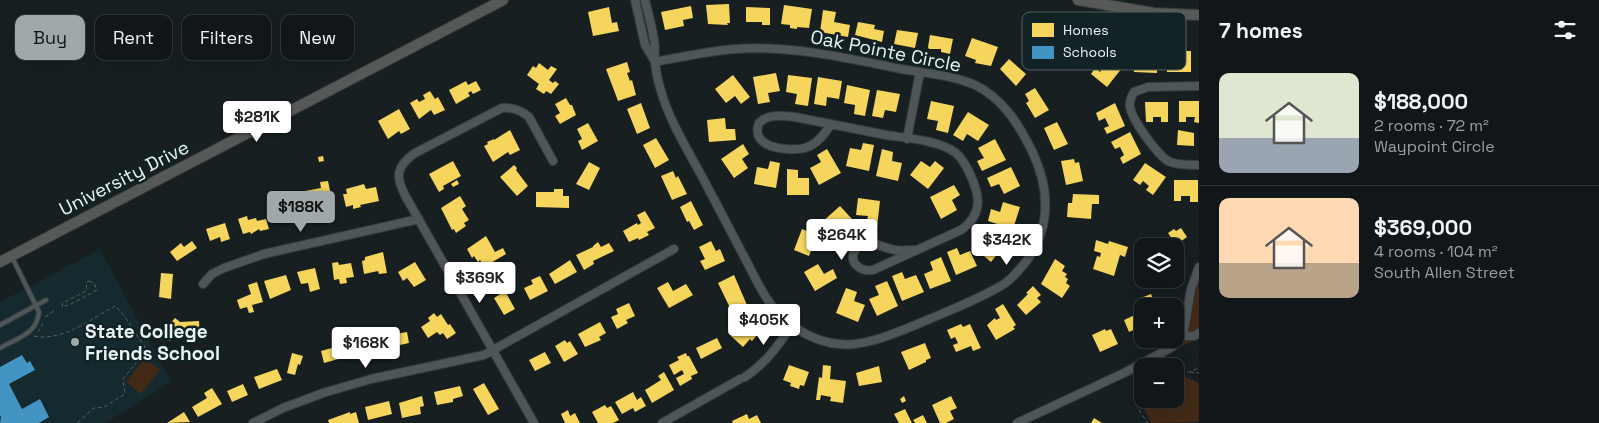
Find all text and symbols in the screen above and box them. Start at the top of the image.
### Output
legend [1022,12,1186,70]
chip: Buy [15,15,85,60]
chip: Rent [95,15,172,60]
chip: Filters [182,15,271,60]
chip: New [281,15,354,60]
icon: filters [1551,16,1579,44]
text: 7 homes [1219,17,1303,44]
text: Homes [1063,21,1109,39]
street label: Oak Pointe Circle [808,24,964,78]
text: Schools [1063,43,1117,61]
text: $188,000 [1374,88,1468,115]
icon: home [1259,93,1319,153]
pin: $281K [222,100,292,143]
text: $281K [234,106,280,127]
text: 2 rooms · 72 m² [1374,115,1489,136]
street label: University Drive [55,135,193,221]
text: Waypoint Circle [1374,136,1495,157]
pin: $188K [266,190,336,233]
text: $188K [278,196,324,217]
text: $369,000 [1374,214,1472,241]
pin: $264K [807,218,877,261]
icon: home [1259,218,1319,278]
text: $264K [817,224,867,245]
pin: $342K [972,224,1042,266]
text: $342K [982,229,1032,250]
map controls [1134,238,1184,408]
button: layers [1134,238,1184,288]
text: 4 rooms · 104 m² [1374,241,1498,262]
pin: $369K [445,262,515,304]
text: South Allen Street [1374,262,1515,283]
text: $369K [455,267,505,288]
button: + [1134,298,1184,348]
pin: $405K [729,304,799,346]
text: $405K [739,309,789,330]
place label: State College Friends School [85,319,220,366]
pin: $168K [331,326,401,369]
text: $168K [343,332,389,353]
marker: State College Friends School [69,336,81,348]
button: − [1134,358,1184,408]

